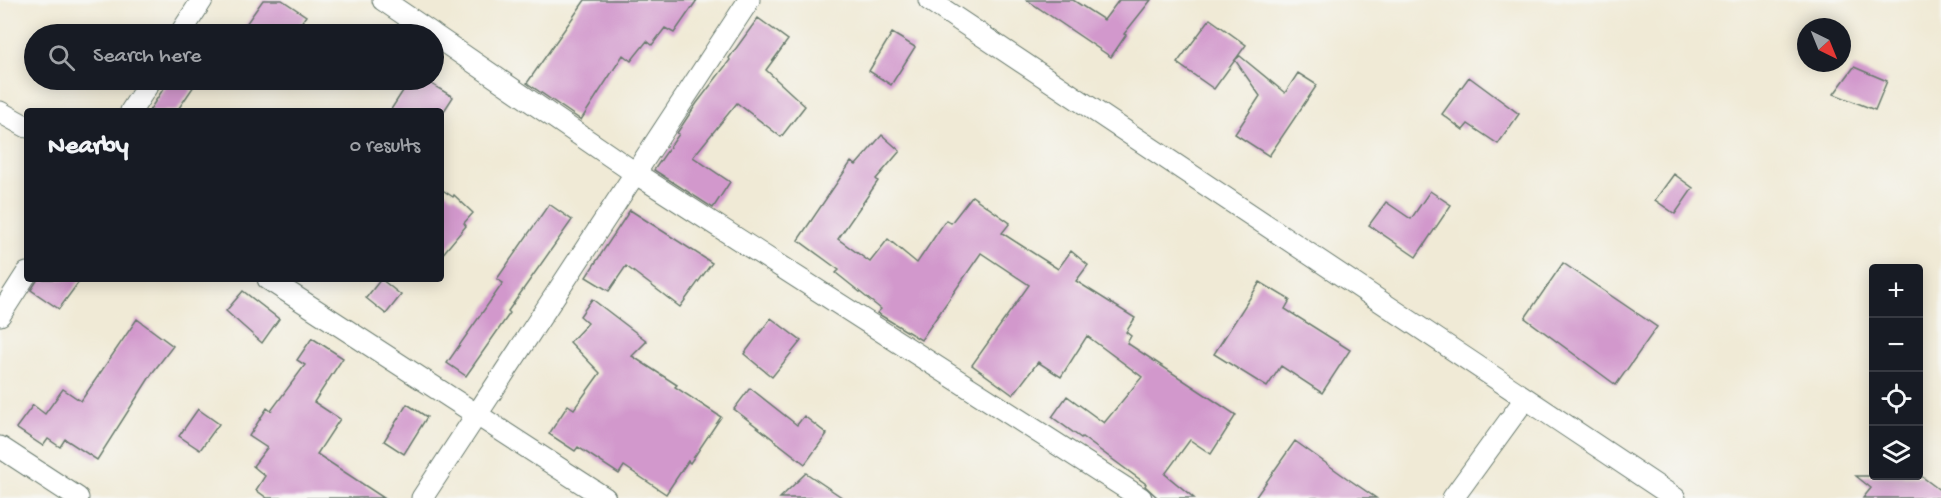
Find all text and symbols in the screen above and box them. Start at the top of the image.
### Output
north arrow [1797,18,1851,72]
search box [24,24,444,90]
icon: search [45,41,78,74]
text: Search here [93,44,201,70]
text: Nearby [48,132,129,163]
text: 0 results [350,136,420,159]
map controls [1869,264,1923,480]
button: + [1869,264,1923,318]
button: − [1869,318,1923,372]
button: locate [1869,372,1923,426]
button: layers [1869,426,1923,480]

